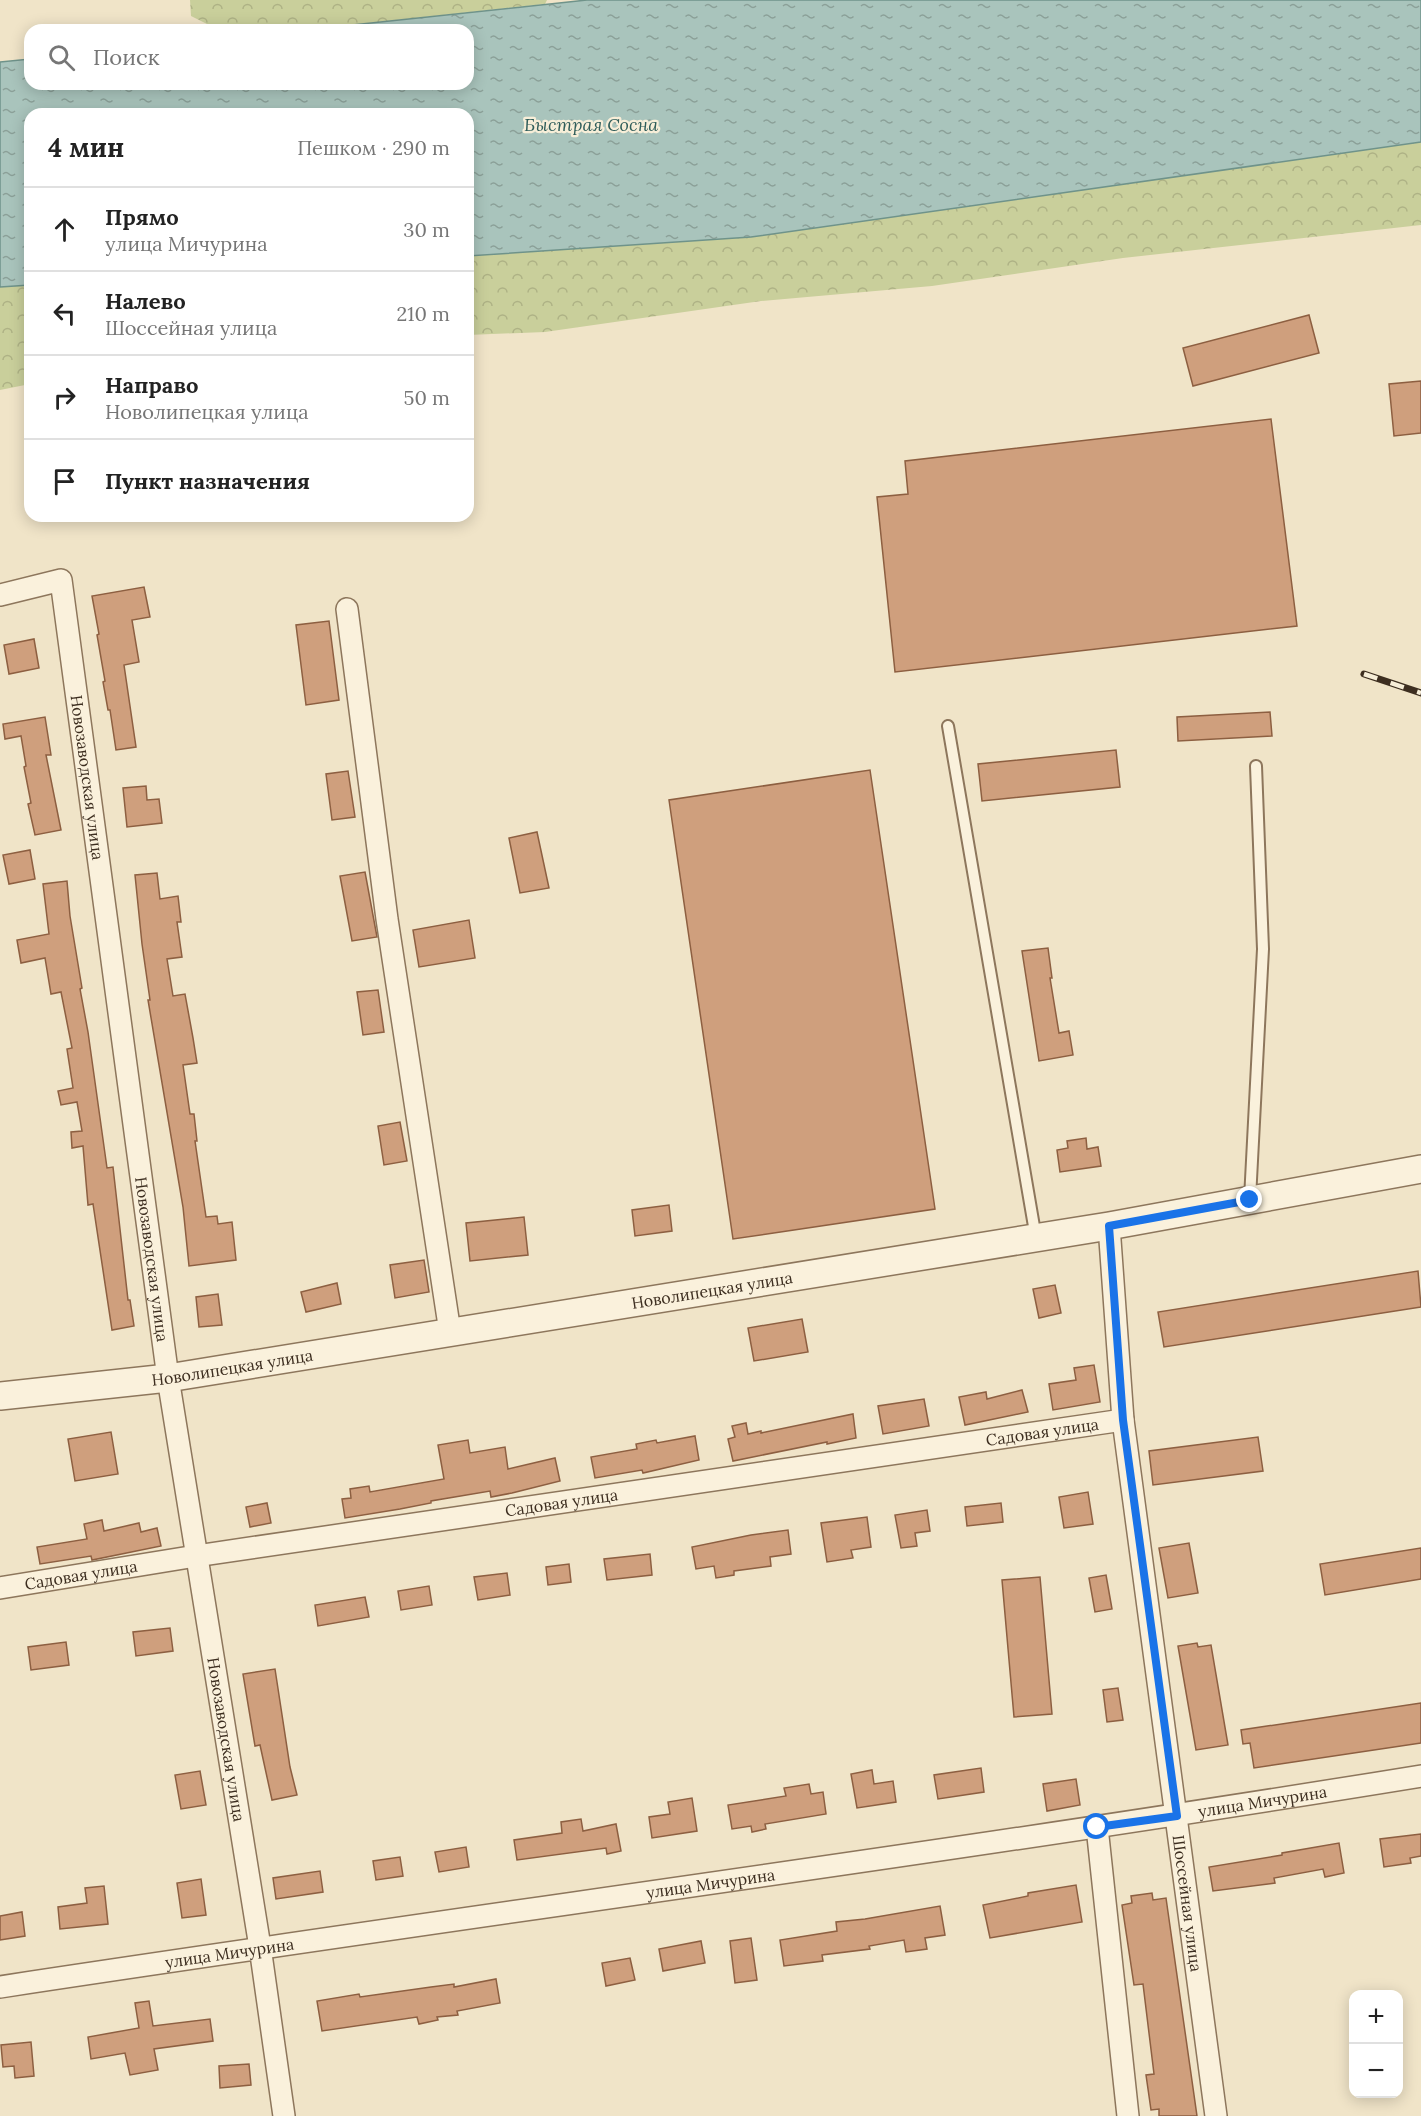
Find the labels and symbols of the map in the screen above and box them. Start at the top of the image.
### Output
water label: Быстрая Сосна [524,113,658,136]
street label: Новозаводская улица [67,694,108,861]
street label: Новозаводская улица [131,1175,173,1343]
route end [1236,1186,1262,1212]
street label: Новолипецкая улица [630,1267,794,1313]
street label: Новолипецкая улица [151,1345,314,1390]
street label: Садовая улица [985,1414,1100,1450]
street label: Садовая улица [504,1484,619,1521]
street label: Садовая улица [23,1556,139,1594]
street label: Новозаводская улица [203,1656,250,1823]
street label: улица Мичурина [1197,1781,1328,1821]
route start [1083,1813,1109,1839]
street label: Шоссейная улица [1169,1834,1207,1973]
street label: улица Мичурина [645,1864,776,1903]
street label: улица Мичурина [164,1933,295,1972]

